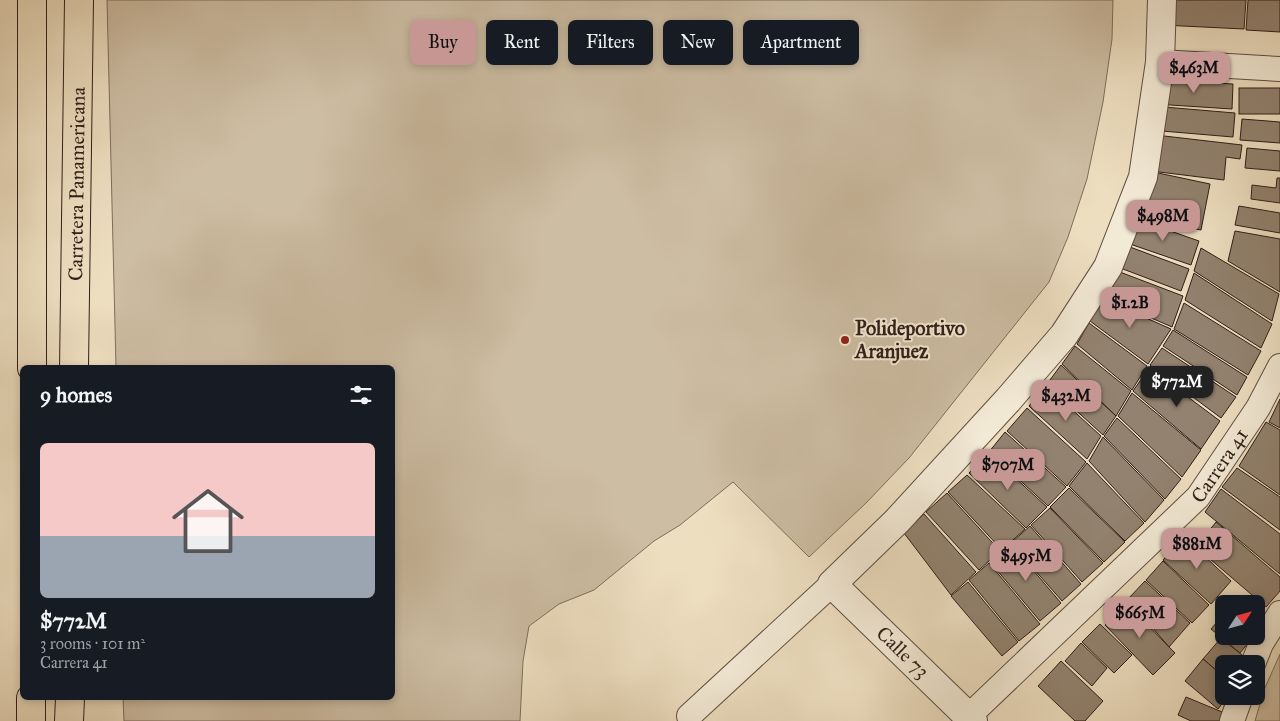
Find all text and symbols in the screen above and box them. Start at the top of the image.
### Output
chip: Buy [410,20,476,65]
chip: Rent [486,20,558,65]
chip: Filters [568,20,653,65]
chip: New [663,20,733,65]
chip: Apartment [743,20,859,65]
pin: $463M [1159,52,1229,94]
text: $463M [1169,58,1219,77]
street label: Carretera Panamericana [63,86,90,281]
pin: $498M [1128,200,1198,242]
text: $498M [1137,206,1189,225]
pin: $1.2B [1095,286,1165,329]
text: $1.2B [1111,293,1149,312]
place label: Polideportivo Aranjuez [853,316,965,364]
marker: Polideportivo Aranjuez [839,334,851,346]
pin: $772M [1142,366,1212,408]
text: $772M [1151,372,1203,391]
pin: $432M [1031,380,1101,422]
icon: filters [347,381,375,409]
text: 9 homes [40,382,112,408]
text: $432M [1041,386,1091,405]
street label: Carrera 41 [1186,424,1253,507]
pin: $707M [973,448,1043,491]
text: $707M [982,455,1034,474]
icon: home [163,476,253,566]
pin: $881M [1162,528,1232,570]
text: $881M [1172,534,1222,553]
pin: $495M [991,540,1061,582]
text: $495M [1000,546,1052,565]
north arrow [1215,595,1265,645]
map controls [1215,595,1265,705]
pin: $665M [1105,596,1175,639]
text: $665M [1115,603,1165,622]
text: $772M [40,608,107,634]
street label: Calle 73 [872,621,934,683]
text: 3 rooms · 101 m² [40,634,145,653]
text: Carrera 41 [40,653,108,672]
button: layers [1215,655,1265,705]

